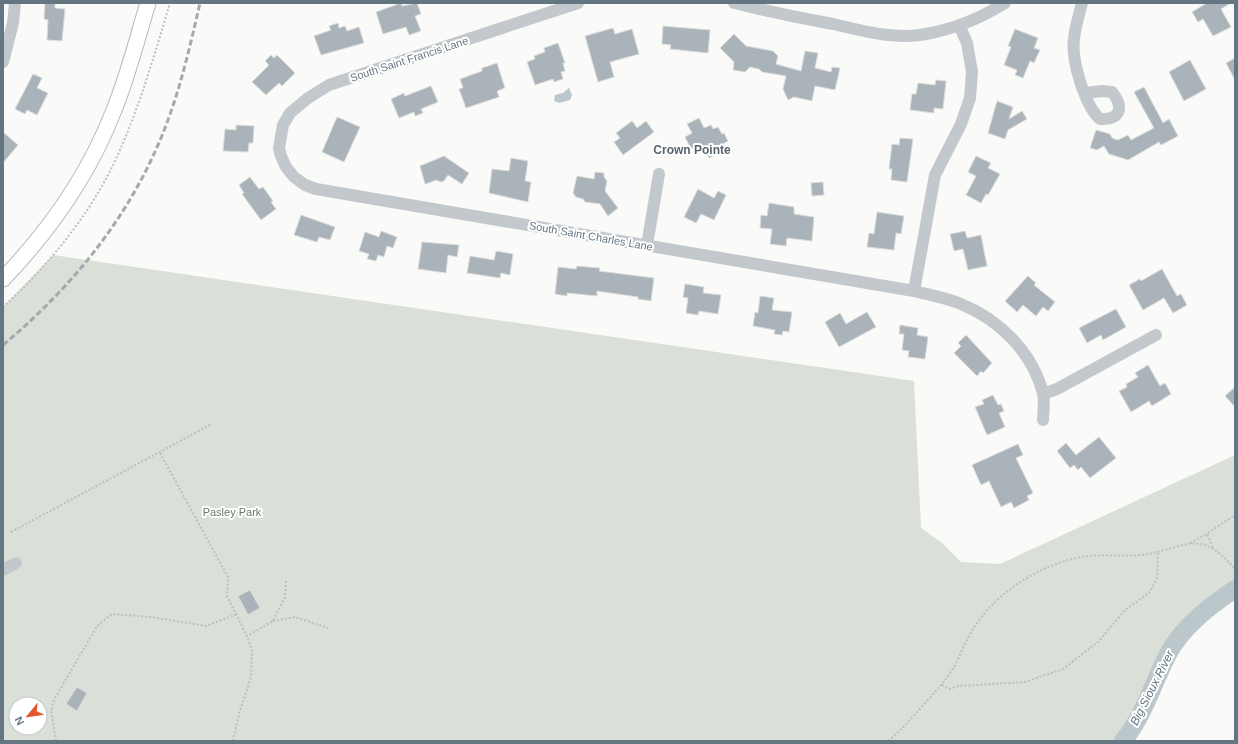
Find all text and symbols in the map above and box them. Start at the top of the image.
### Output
street label: South Saint Francis Lane [348,34,470,84]
district label: Crown Pointe [653,143,731,157]
street label: South Saint Charles Lane [528,219,654,253]
park label: Pasley Park [203,506,262,518]
water label: Big Sioux River [1127,647,1177,728]
north arrow [8,696,48,736]
text: N [12,714,26,727]

